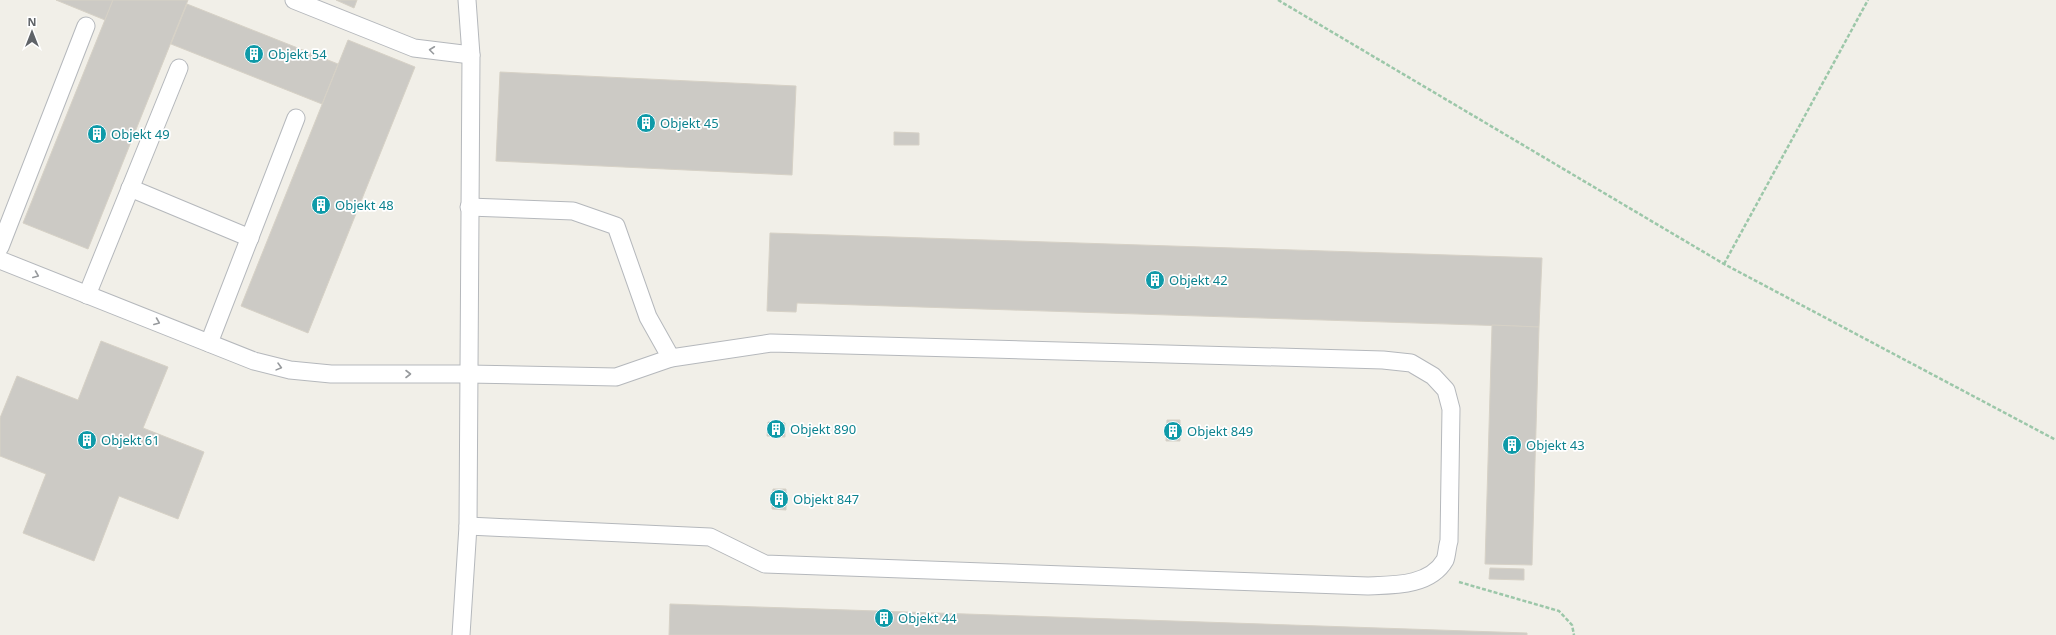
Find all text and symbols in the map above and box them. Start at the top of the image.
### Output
north arrow [12,12,52,52]
text: N [28,14,36,29]
building icon: Objekt 54 [243,43,265,65]
place label: Objekt 54 [268,45,327,63]
one-way arrow [429,46,435,55]
building icon: Objekt 45 [635,112,657,134]
place label: Objekt 45 [660,114,719,132]
building icon: Objekt 49 [86,123,108,145]
place label: Objekt 49 [111,125,170,143]
building icon: Objekt 48 [310,194,332,216]
place label: Objekt 48 [335,196,394,214]
building icon: Objekt 42 [1144,269,1166,291]
one-way arrow [33,270,40,278]
place label: Objekt 42 [1169,271,1228,289]
one-way arrow [154,318,161,326]
one-way arrow [276,363,282,371]
one-way arrow [405,370,411,378]
building icon: Objekt 890 [765,418,787,440]
place label: Objekt 890 [790,420,856,438]
building icon: Objekt 849 [1162,420,1184,442]
place label: Objekt 849 [1187,422,1253,440]
building icon: Objekt 61 [76,429,98,451]
place label: Objekt 61 [101,431,160,449]
building icon: Objekt 43 [1501,434,1523,456]
place label: Objekt 43 [1526,436,1585,454]
building icon: Objekt 847 [768,488,790,510]
place label: Objekt 847 [793,490,859,508]
building icon: Objekt 44 [873,607,895,629]
place label: Objekt 44 [898,609,957,627]

